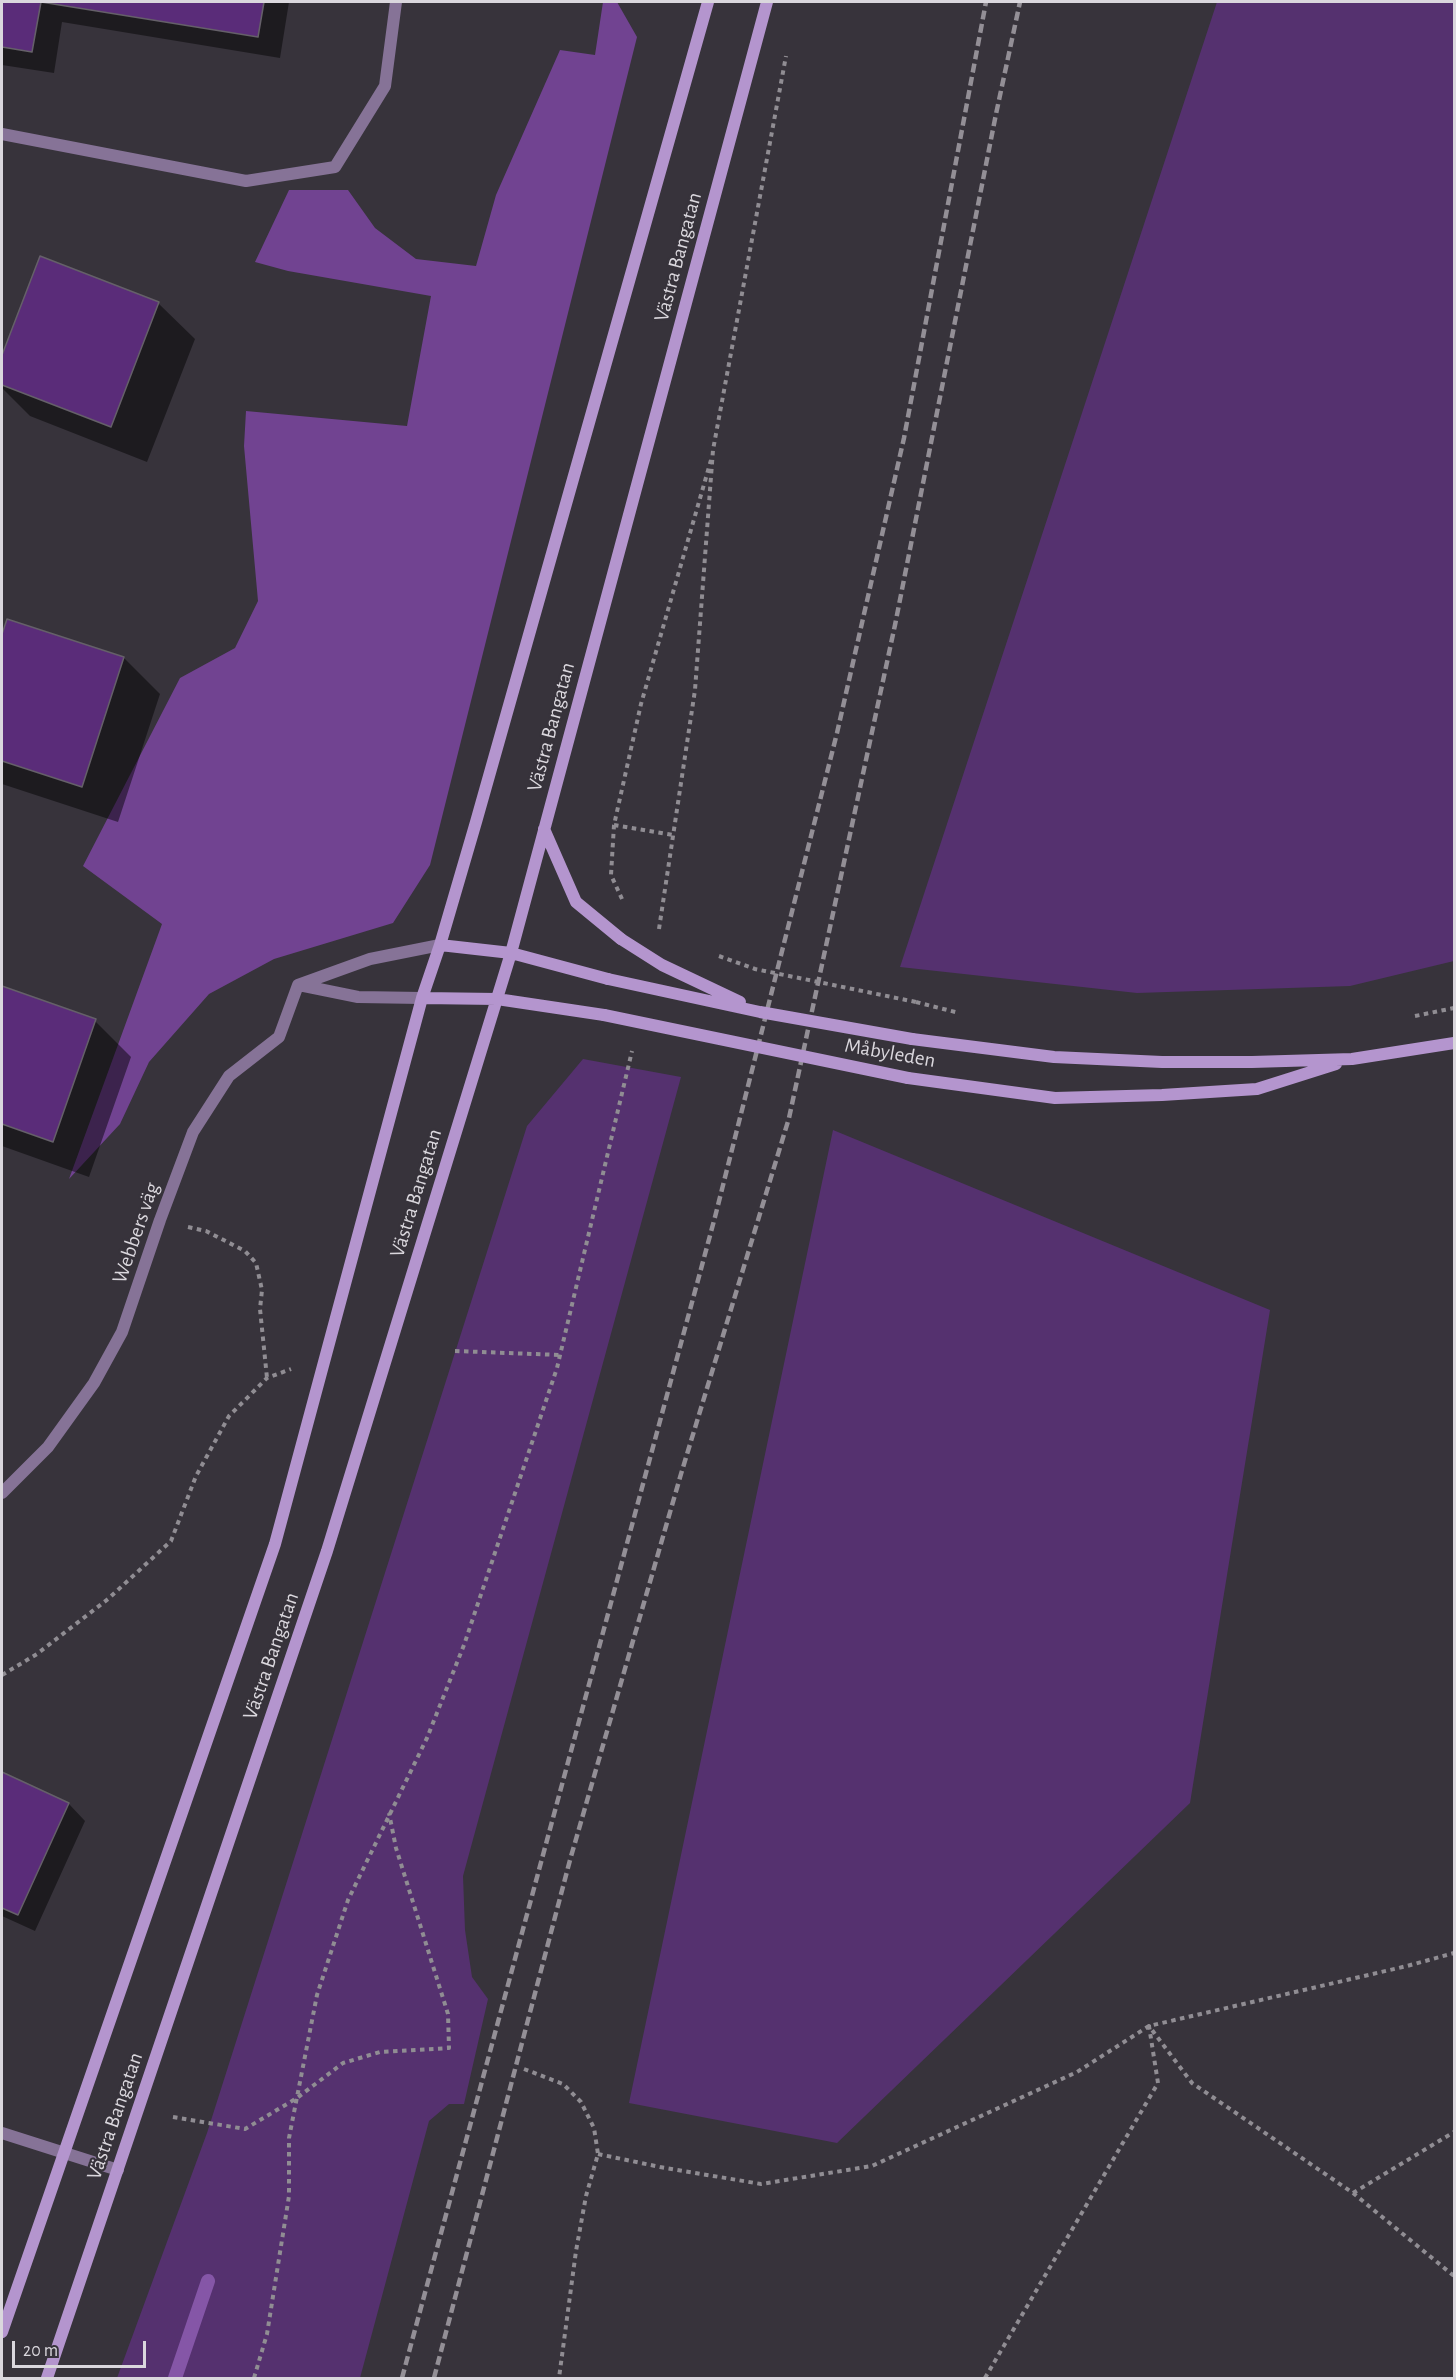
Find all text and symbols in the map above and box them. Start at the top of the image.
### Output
street label: Västra Bangatan [649,190,707,324]
street label: Västra Bangatan [522,660,580,794]
street label: Måbyleden [843,1033,937,1073]
street label: Västra Bangatan [385,1126,447,1260]
street label: Webbers väg [107,1179,165,1287]
street label: Västra Bangatan [237,1589,305,1723]
street label: Västra Bangatan [81,2049,149,2183]
scale bar [15,2329,148,2367]
text: 20 m [23,2342,58,2360]

